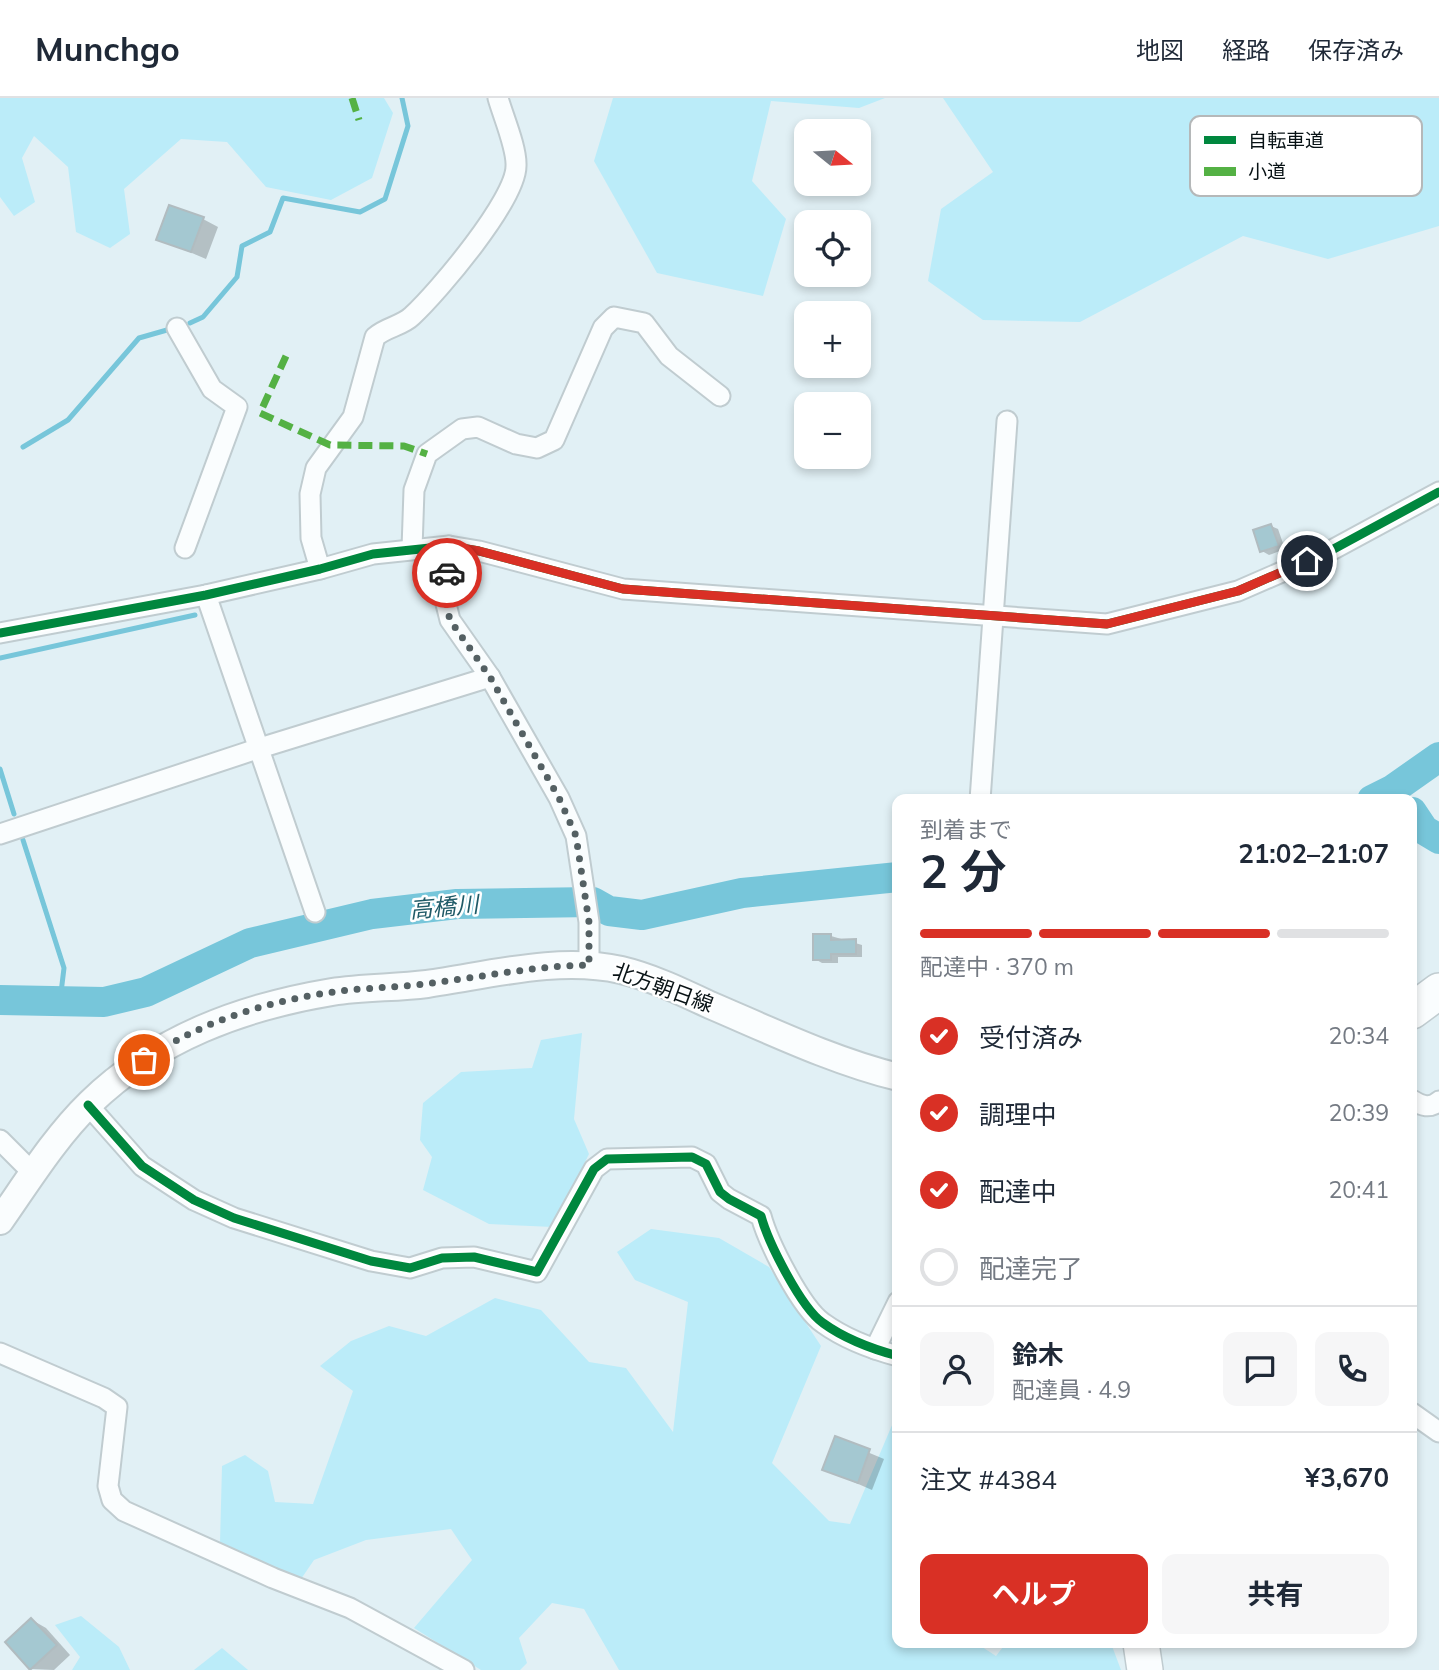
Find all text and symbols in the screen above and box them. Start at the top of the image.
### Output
text: Munchgo [35,28,180,69]
text: 地図 [1136,35,1184,65]
text: 経路 [1222,35,1270,65]
text: 保存済み [1308,35,1404,65]
legend [1190,116,1422,196]
north arrow [794,119,872,196]
map controls [794,119,871,469]
text: 自転車道 [1248,128,1324,152]
text: 小道 [1248,159,1286,183]
button: locate [794,210,871,287]
button: + [794,301,871,378]
button: − [794,392,871,469]
pin [1277,531,1337,591]
courier [412,538,482,608]
icon: home [1288,542,1326,580]
icon: car [428,554,466,592]
text: 到着まで [920,815,1012,844]
text: 21:02–21:07 [1238,837,1389,870]
text: 2 分 [920,842,1006,900]
water label: 高橋川 [408,889,483,924]
text: 配達中 · 370 m [920,952,1074,981]
street label: 北方朝日線 [610,957,717,1017]
icon: check [920,1017,958,1055]
text: 受付済み [979,1021,1083,1054]
text: 20:34 [1329,1021,1389,1050]
pin [114,1030,174,1090]
icon: bag [125,1041,163,1079]
icon: check [920,1094,958,1132]
text: 調理中 [979,1098,1057,1131]
text: 20:39 [1329,1098,1389,1127]
icon: check [920,1171,958,1209]
text: 配達中 [979,1175,1057,1208]
text: 20:41 [1329,1175,1389,1204]
text: 配達完了 [979,1252,1083,1285]
button: person [920,1332,994,1406]
button: chat [1223,1332,1297,1406]
button: phone [1315,1332,1389,1406]
text: 鈴木 [1012,1338,1064,1371]
text: 配達員 · 4.9 [1012,1375,1131,1404]
text: ¥3,670 [1305,1461,1389,1494]
text: 注文 #4384 [920,1463,1057,1496]
button: ヘルプ [920,1554,1148,1634]
button: 共有 [1162,1554,1389,1634]

